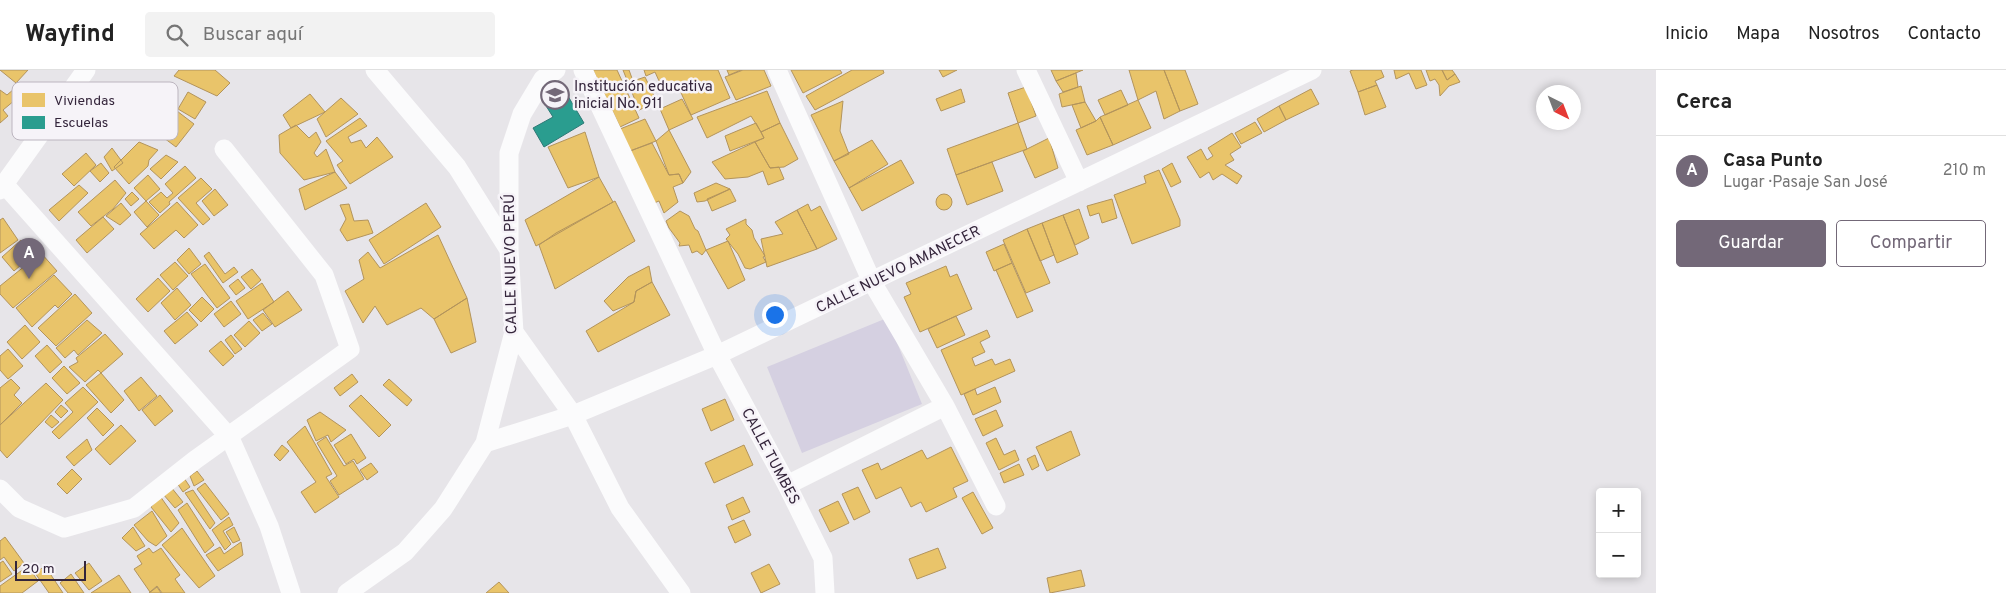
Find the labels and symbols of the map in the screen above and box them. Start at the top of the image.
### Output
place label: Institución educativa inicial No. 911 [574,78,713,114]
school or university icon: Institución educativa inicial No. 911 [540,80,570,110]
legend [12,82,178,140]
north arrow [1536,85,1581,130]
text: Viviendas [54,93,115,110]
text: Escuelas [54,115,108,132]
street label: CALLE NUEVO PERÚ [499,193,522,335]
street label: CALLE NUEVO AMANECER [813,222,984,319]
pin: A [13,238,45,279]
your location [762,302,788,328]
street label: CALLE TUMBES [736,405,803,508]
scale bar [15,558,86,581]

